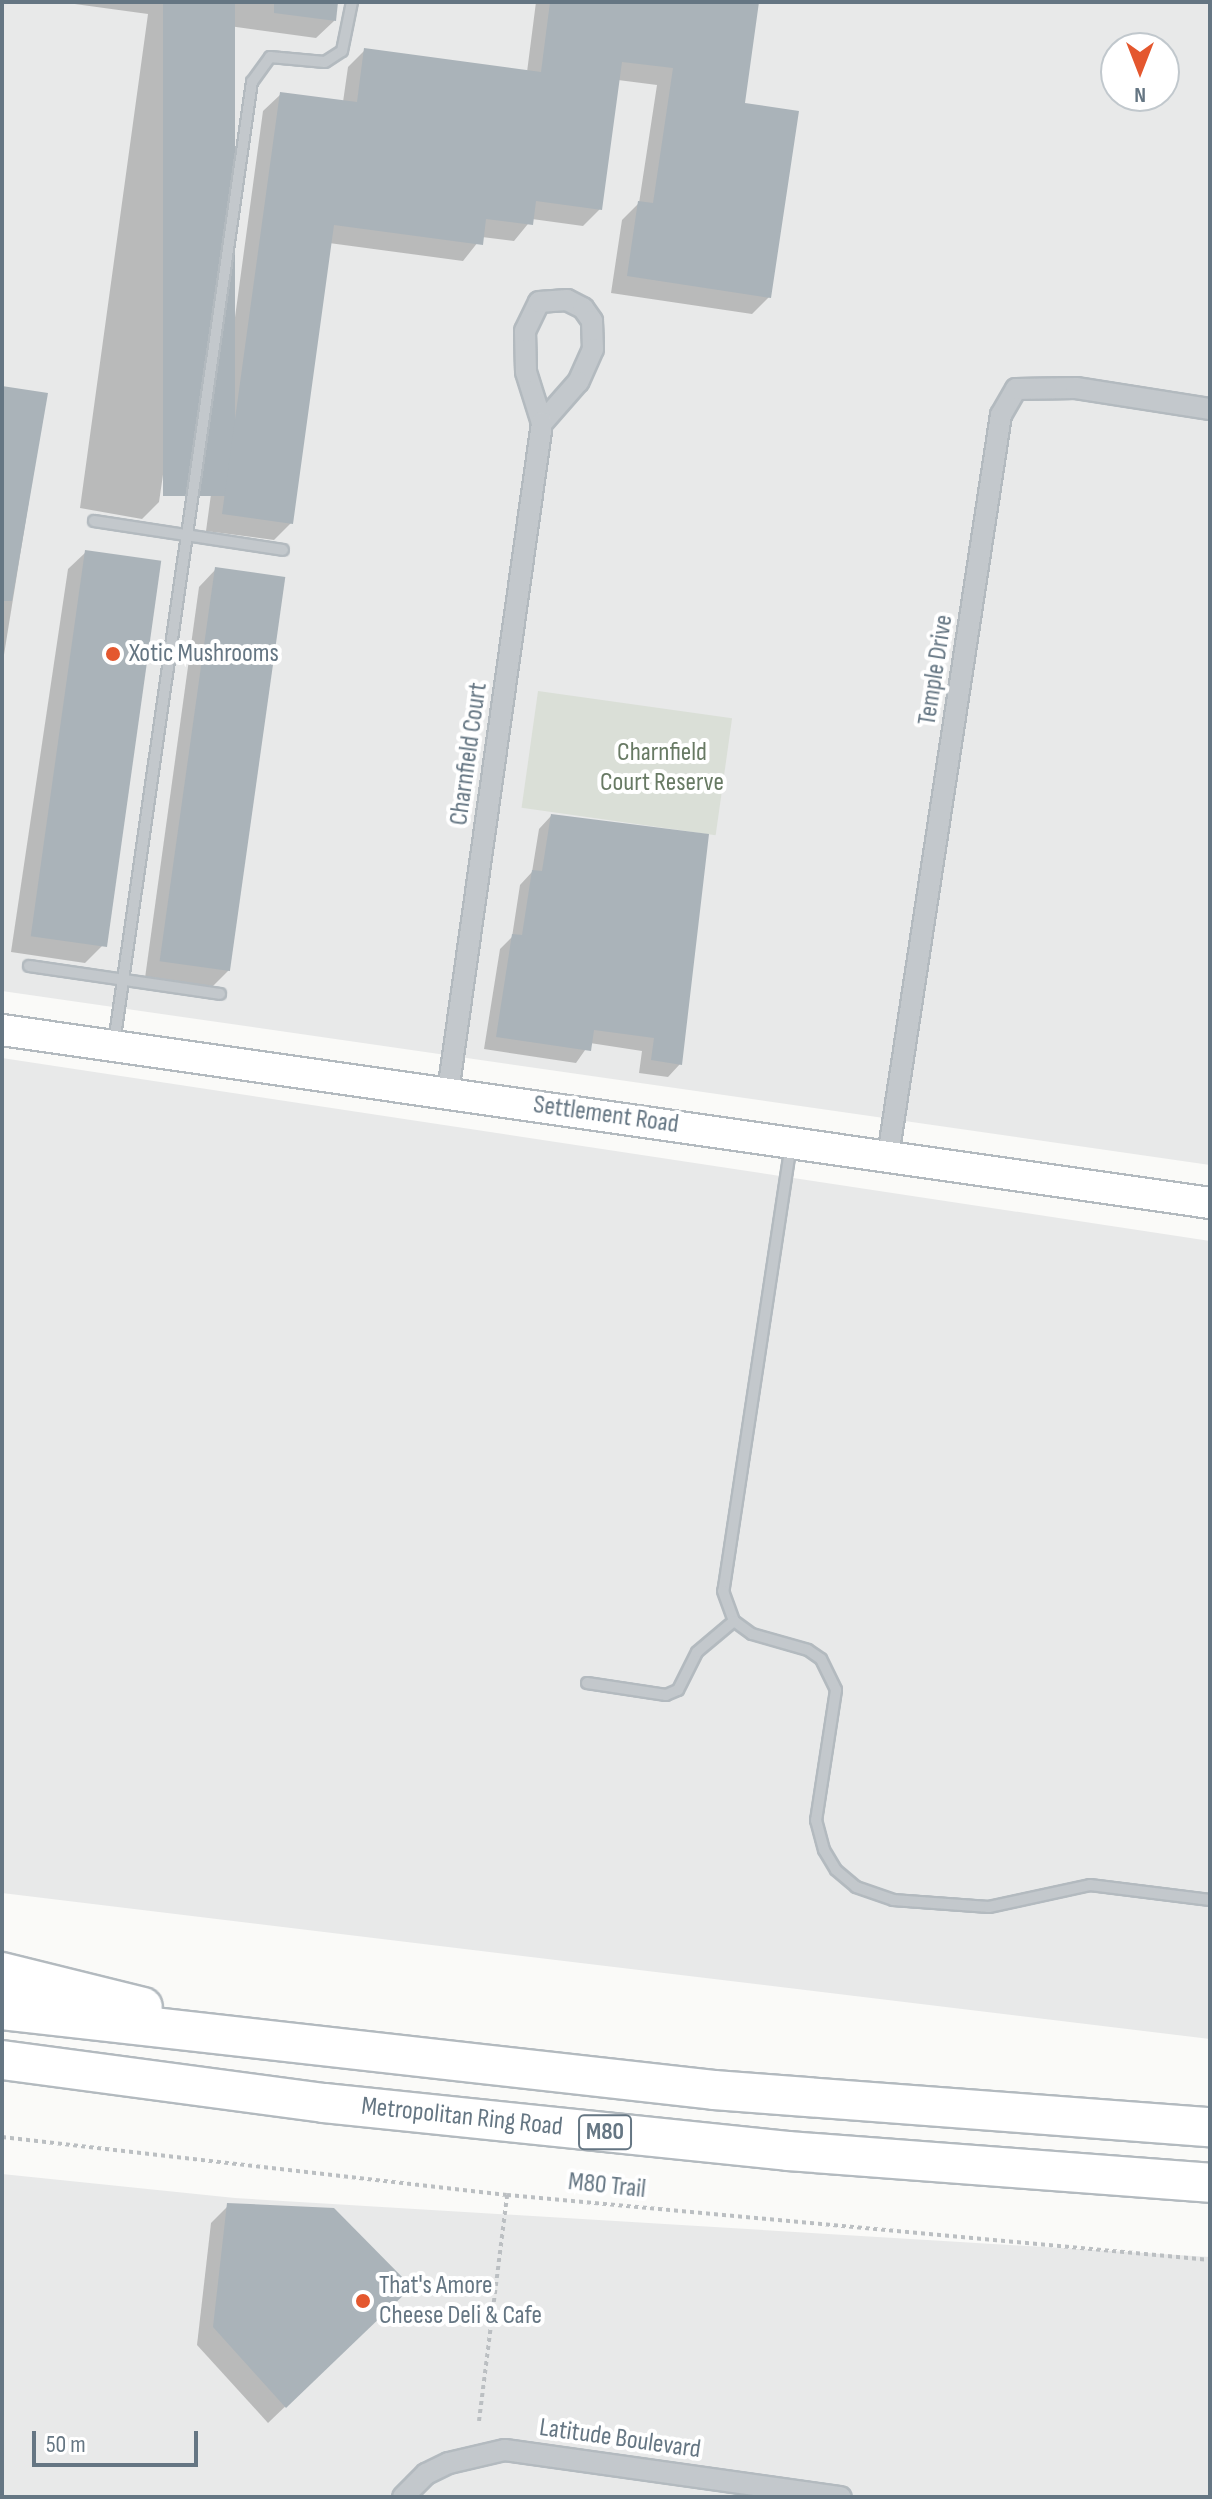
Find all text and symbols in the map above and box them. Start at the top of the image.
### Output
north arrow [1100,32,1180,112]
text: N [1134,81,1146,108]
street label: Temple Drive [912,612,960,728]
place label: Xotic Mushrooms [129,638,279,670]
marker: Xotic Mushrooms [104,645,122,663]
street label: Charnfield Court [444,681,494,827]
park label: Charnfield Court Reserve [600,737,724,798]
street label: Settlement Road [531,1089,681,1141]
street label: Metropolitan Ring Road [360,2091,564,2143]
road number: M80 [577,2112,633,2152]
street label: M80 Trail [567,2166,647,2206]
place label: That's Amore Cheese Deli & Cafe [379,2270,542,2332]
marker: That's Amore Cheese Deli & Cafe [354,2292,372,2310]
street label: Latitude Boulevard [537,2412,703,2466]
scale bar [36,2415,202,2465]
text: 50 m [46,2430,86,2459]

